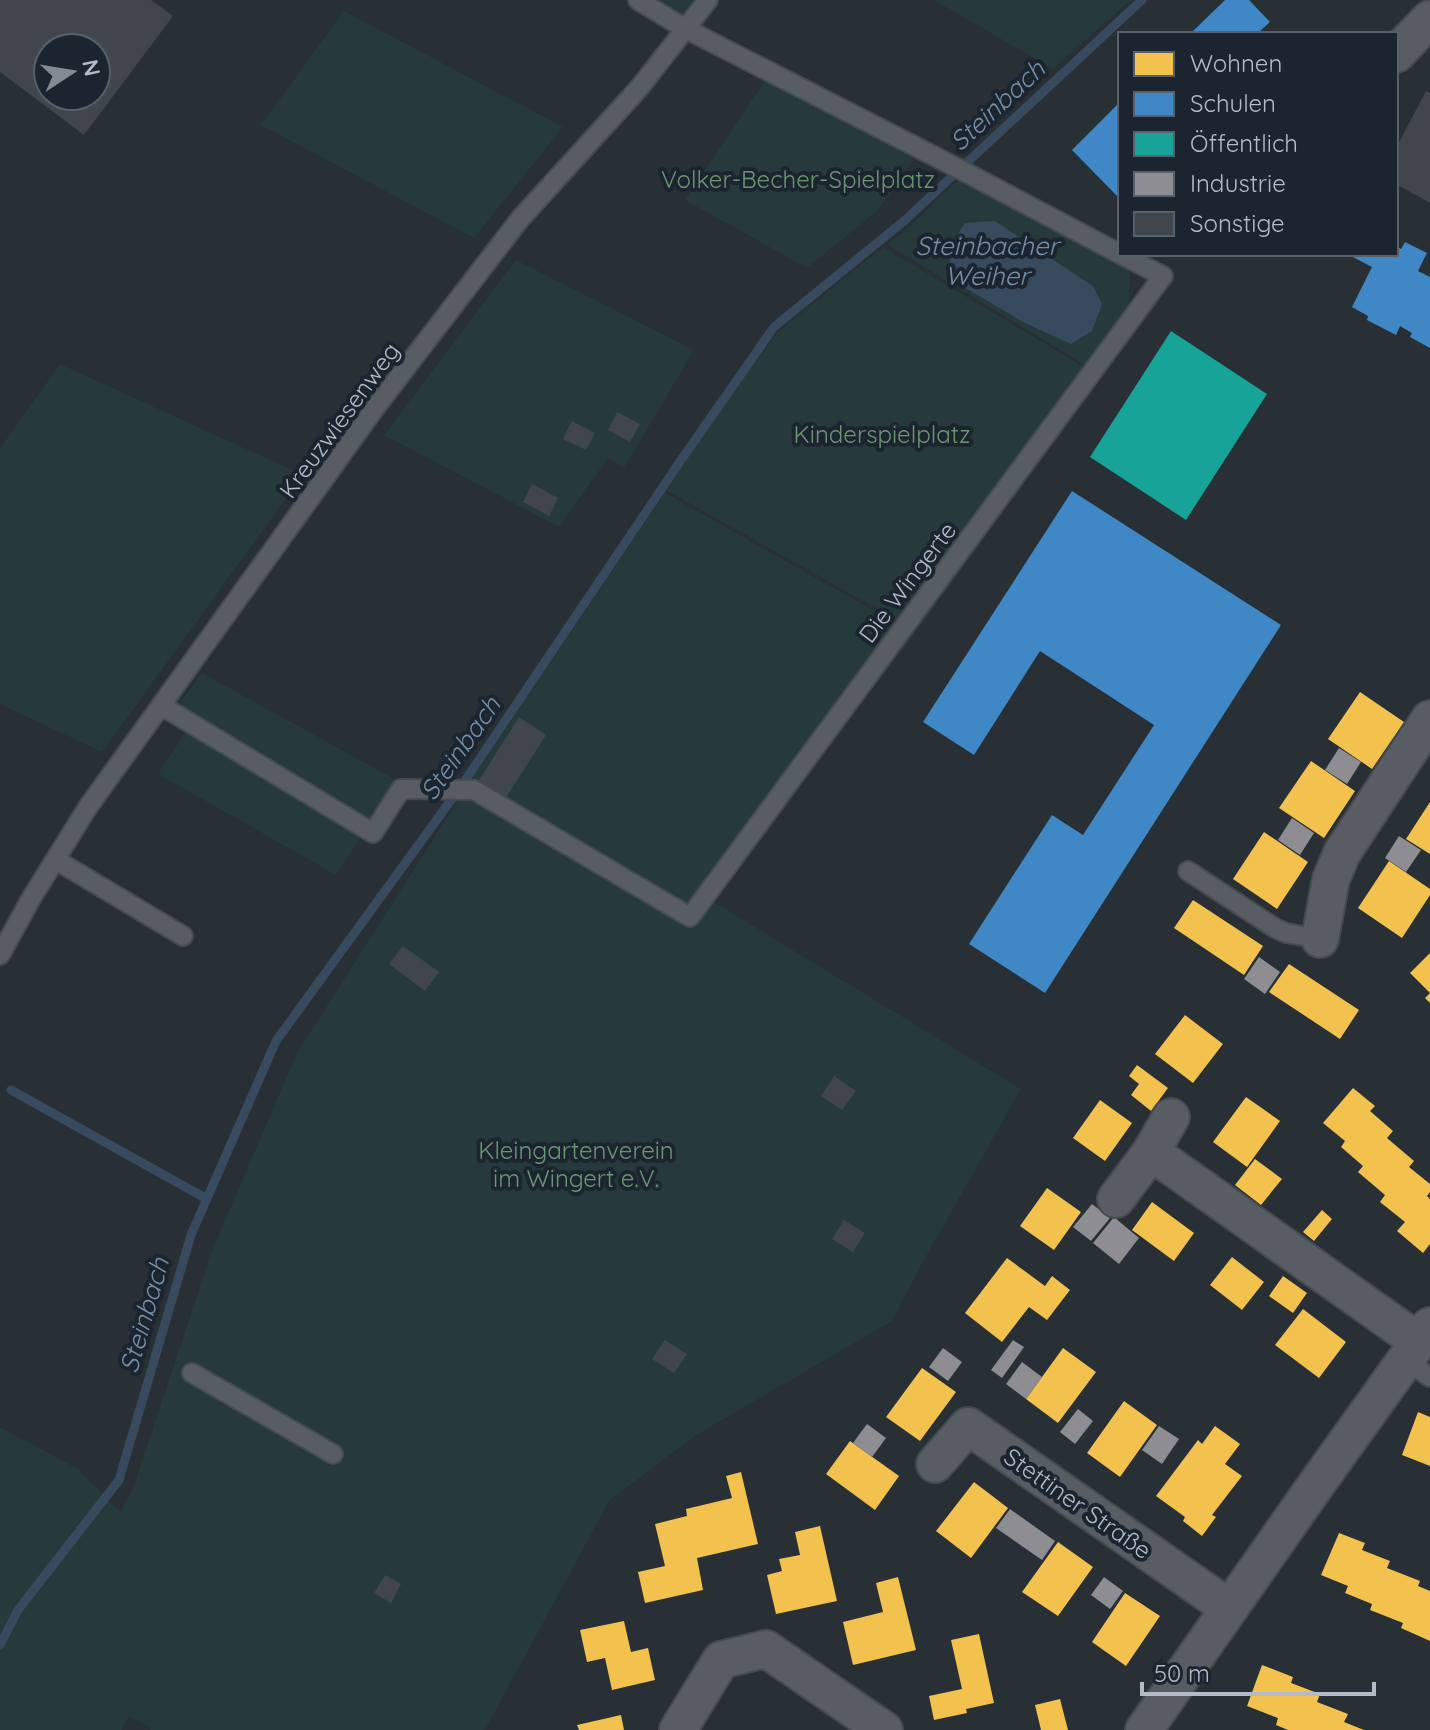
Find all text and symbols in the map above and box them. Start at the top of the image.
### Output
north arrow [32,32,112,112]
legend [1118,32,1398,256]
text: Wohnen [1190,48,1282,78]
water label: Steinbach [942,52,1052,157]
text: N [76,57,107,79]
text: Schulen [1190,88,1276,118]
text: Öffentlich [1190,128,1298,158]
park label: Volker-Becher-Spielplatz [661,164,935,194]
text: Industrie [1190,168,1286,198]
text: Sonstige [1190,208,1284,238]
water label: Steinbacher Weiher [915,229,1062,292]
street label: Kreuzwiesenweg [272,336,406,504]
park label: Kinderspielplatz [794,419,970,449]
street label: Die Wingerte [852,516,962,648]
water label: Steinbach [413,689,508,806]
park label: Kleingartenverein im Wingert e.V. [478,1135,674,1193]
water label: Steinbach [112,1252,177,1376]
street label: Stettiner Straße [999,1441,1157,1565]
scale bar [1142,1646,1374,1696]
text: 50 m [1154,1658,1210,1688]

